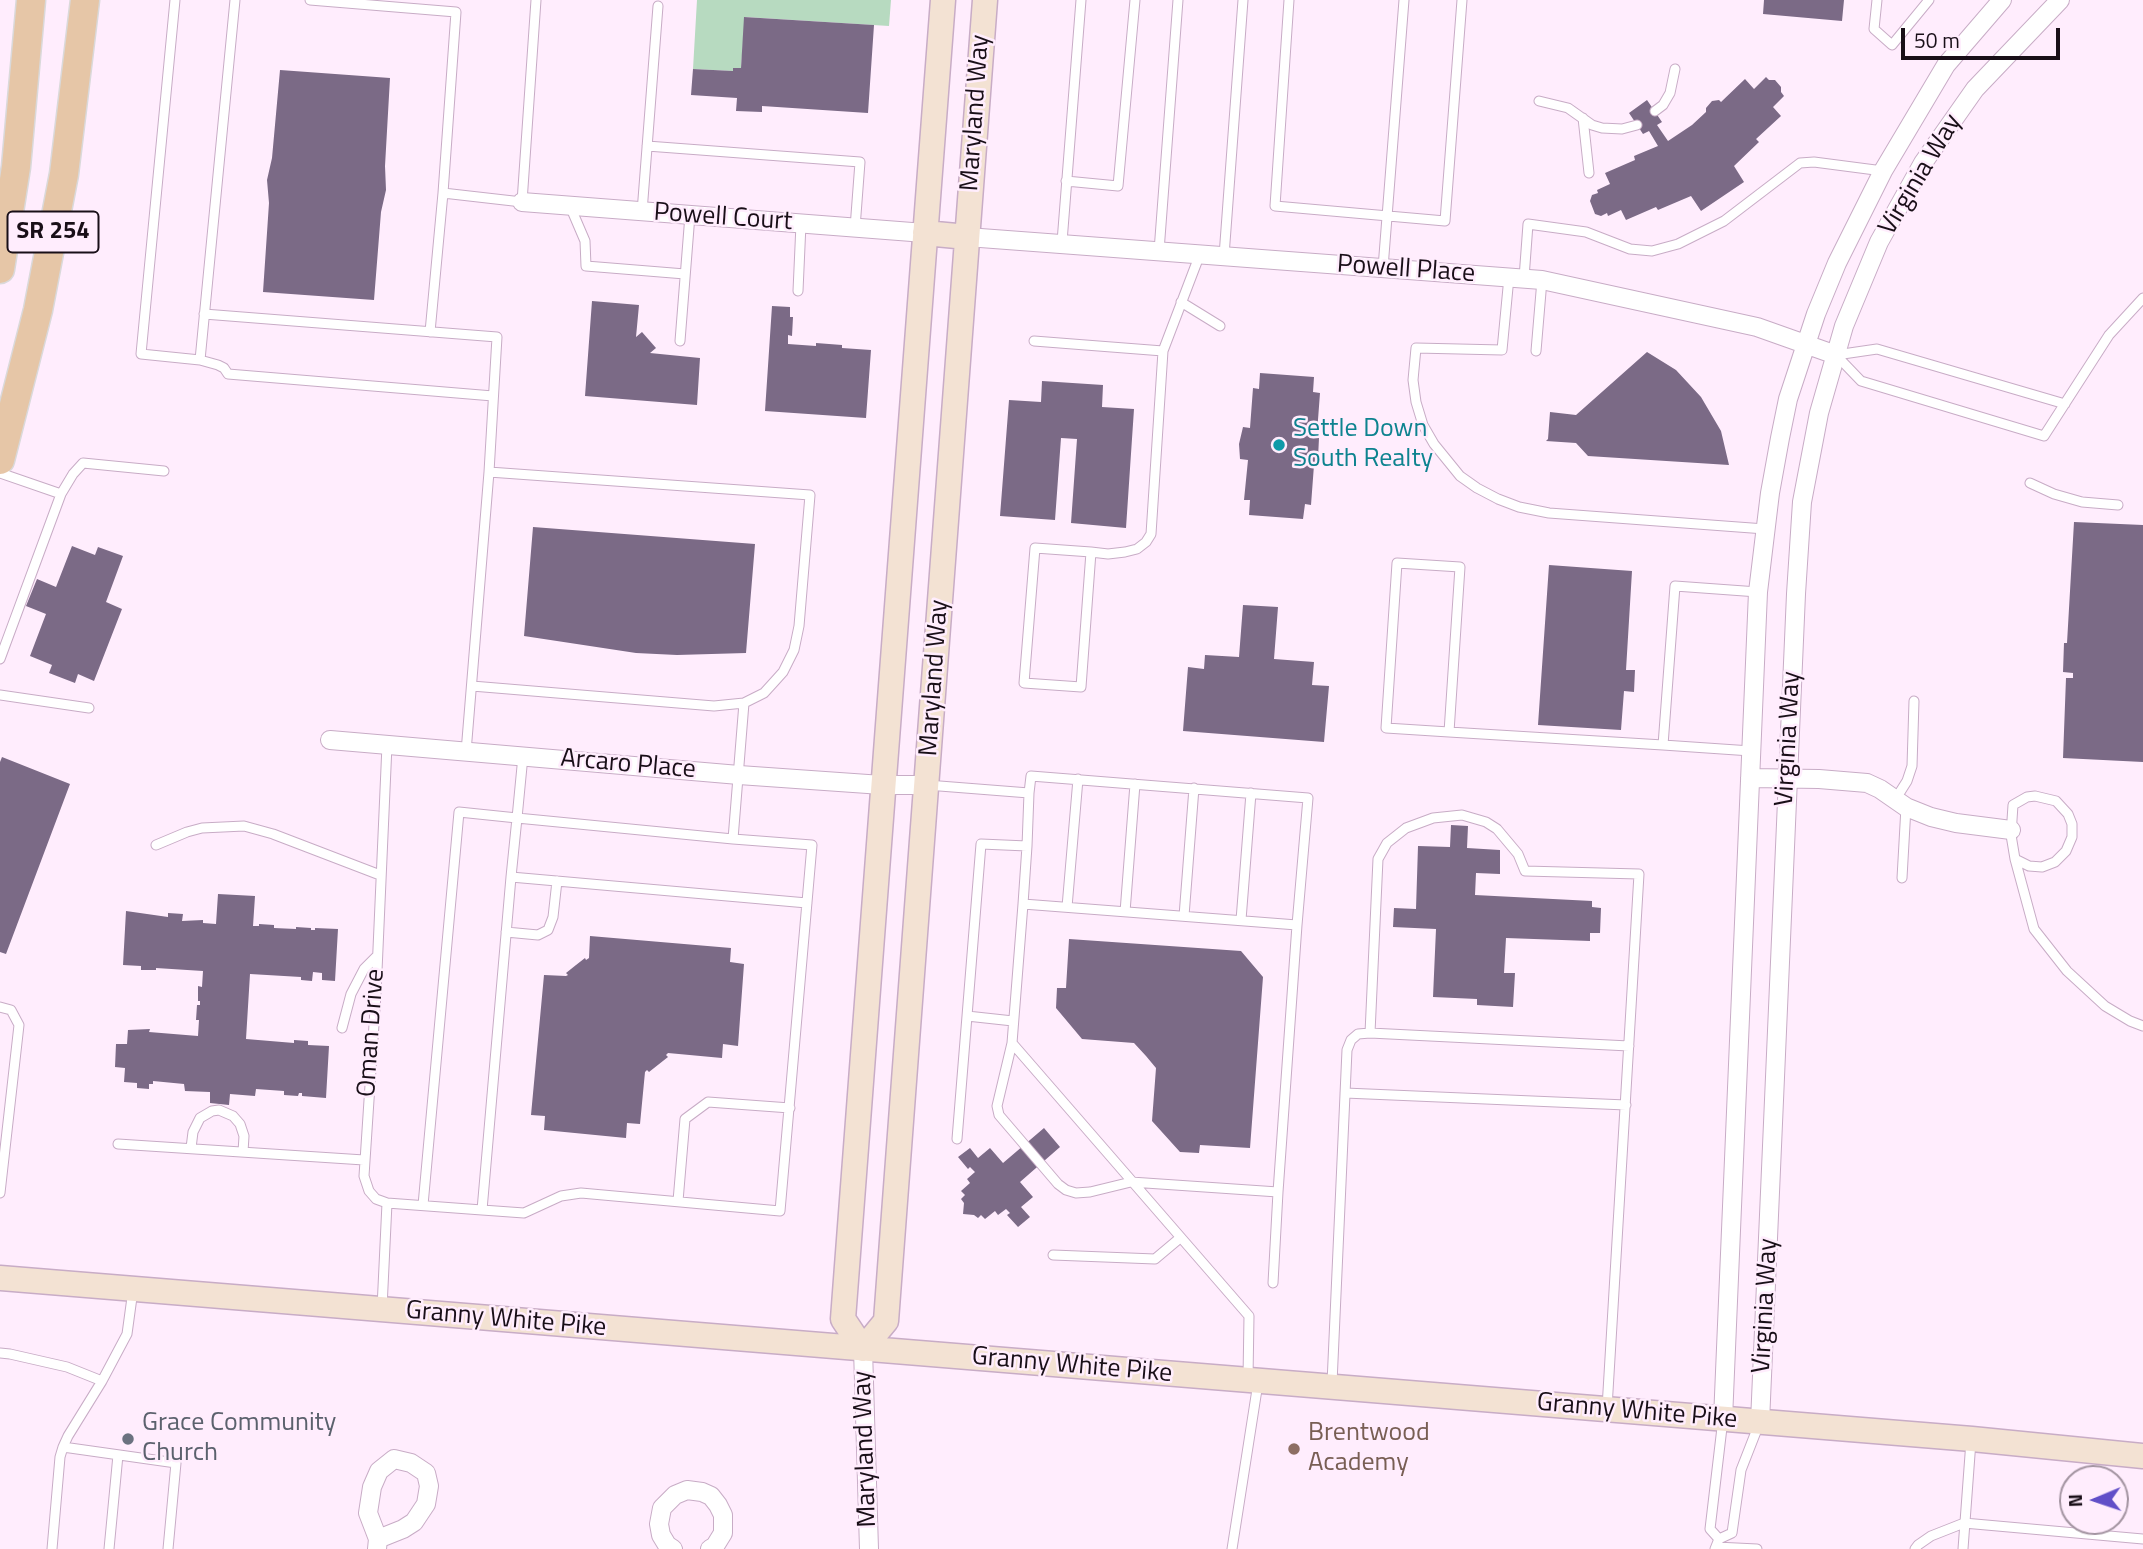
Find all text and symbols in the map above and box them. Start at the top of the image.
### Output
scale bar [1905,14,2064,58]
text: 50 m [1914,24,1960,56]
street label: Maryland Way [955,34,997,192]
street label: Virginia Way [1873,109,1969,241]
street label: Powell Court [653,198,793,238]
road number: SR 254 [7,212,98,253]
street label: Powell Place [1336,250,1476,290]
place label: Settle Down South Realty [1293,414,1433,476]
marker: Settle Down South Realty [1271,437,1287,453]
street label: Maryland Way [914,599,956,757]
street label: Virginia Way [1770,671,1808,807]
street label: Arcaro Place [559,744,697,786]
street label: Oman Drive [352,968,392,1098]
street label: Virginia Way [1747,1238,1785,1374]
street label: Granny White Pike [404,1296,608,1344]
street label: Granny White Pike [970,1342,1174,1390]
street label: Maryland Way [848,1370,884,1528]
street label: Granny White Pike [1535,1388,1739,1436]
place label: Grace Community Church [142,1408,336,1470]
place label: Brentwood Academy [1308,1418,1430,1480]
marker: Grace Community Church [120,1431,136,1447]
marker: Brentwood Academy [1286,1441,1302,1457]
north arrow [2059,1465,2129,1535]
text: N [2060,1494,2089,1508]

